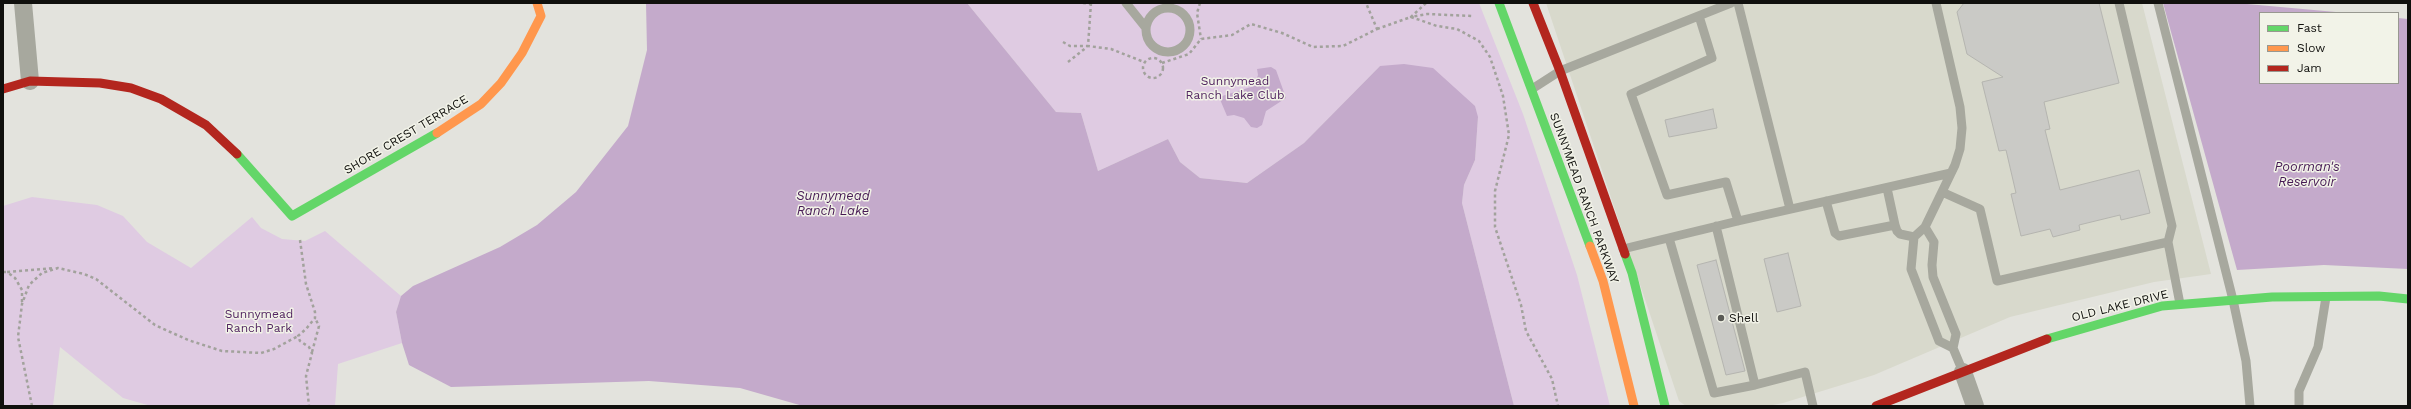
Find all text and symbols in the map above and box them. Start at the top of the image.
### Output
legend [2259,12,2399,84]
text: Fast [2297,21,2322,35]
text: Slow [2297,41,2325,55]
text: Jam [2297,61,2322,75]
park label: Sunnymead Ranch Lake Club [1186,74,1284,102]
street label: SHORE CREST TERRACE [341,92,471,178]
street label: SUNNYMEAD RANCH PARKWAY [1546,111,1622,285]
water label: Poorman's Reservoir [2274,159,2340,190]
water label: Sunnymead Ranch Lake [796,188,870,219]
street label: OLD LAKE DRIVE [2070,287,2170,325]
park label: Sunnymead Ranch Park [225,307,293,335]
place label: Shell [1729,311,1758,325]
marker: Shell [1716,313,1726,323]

